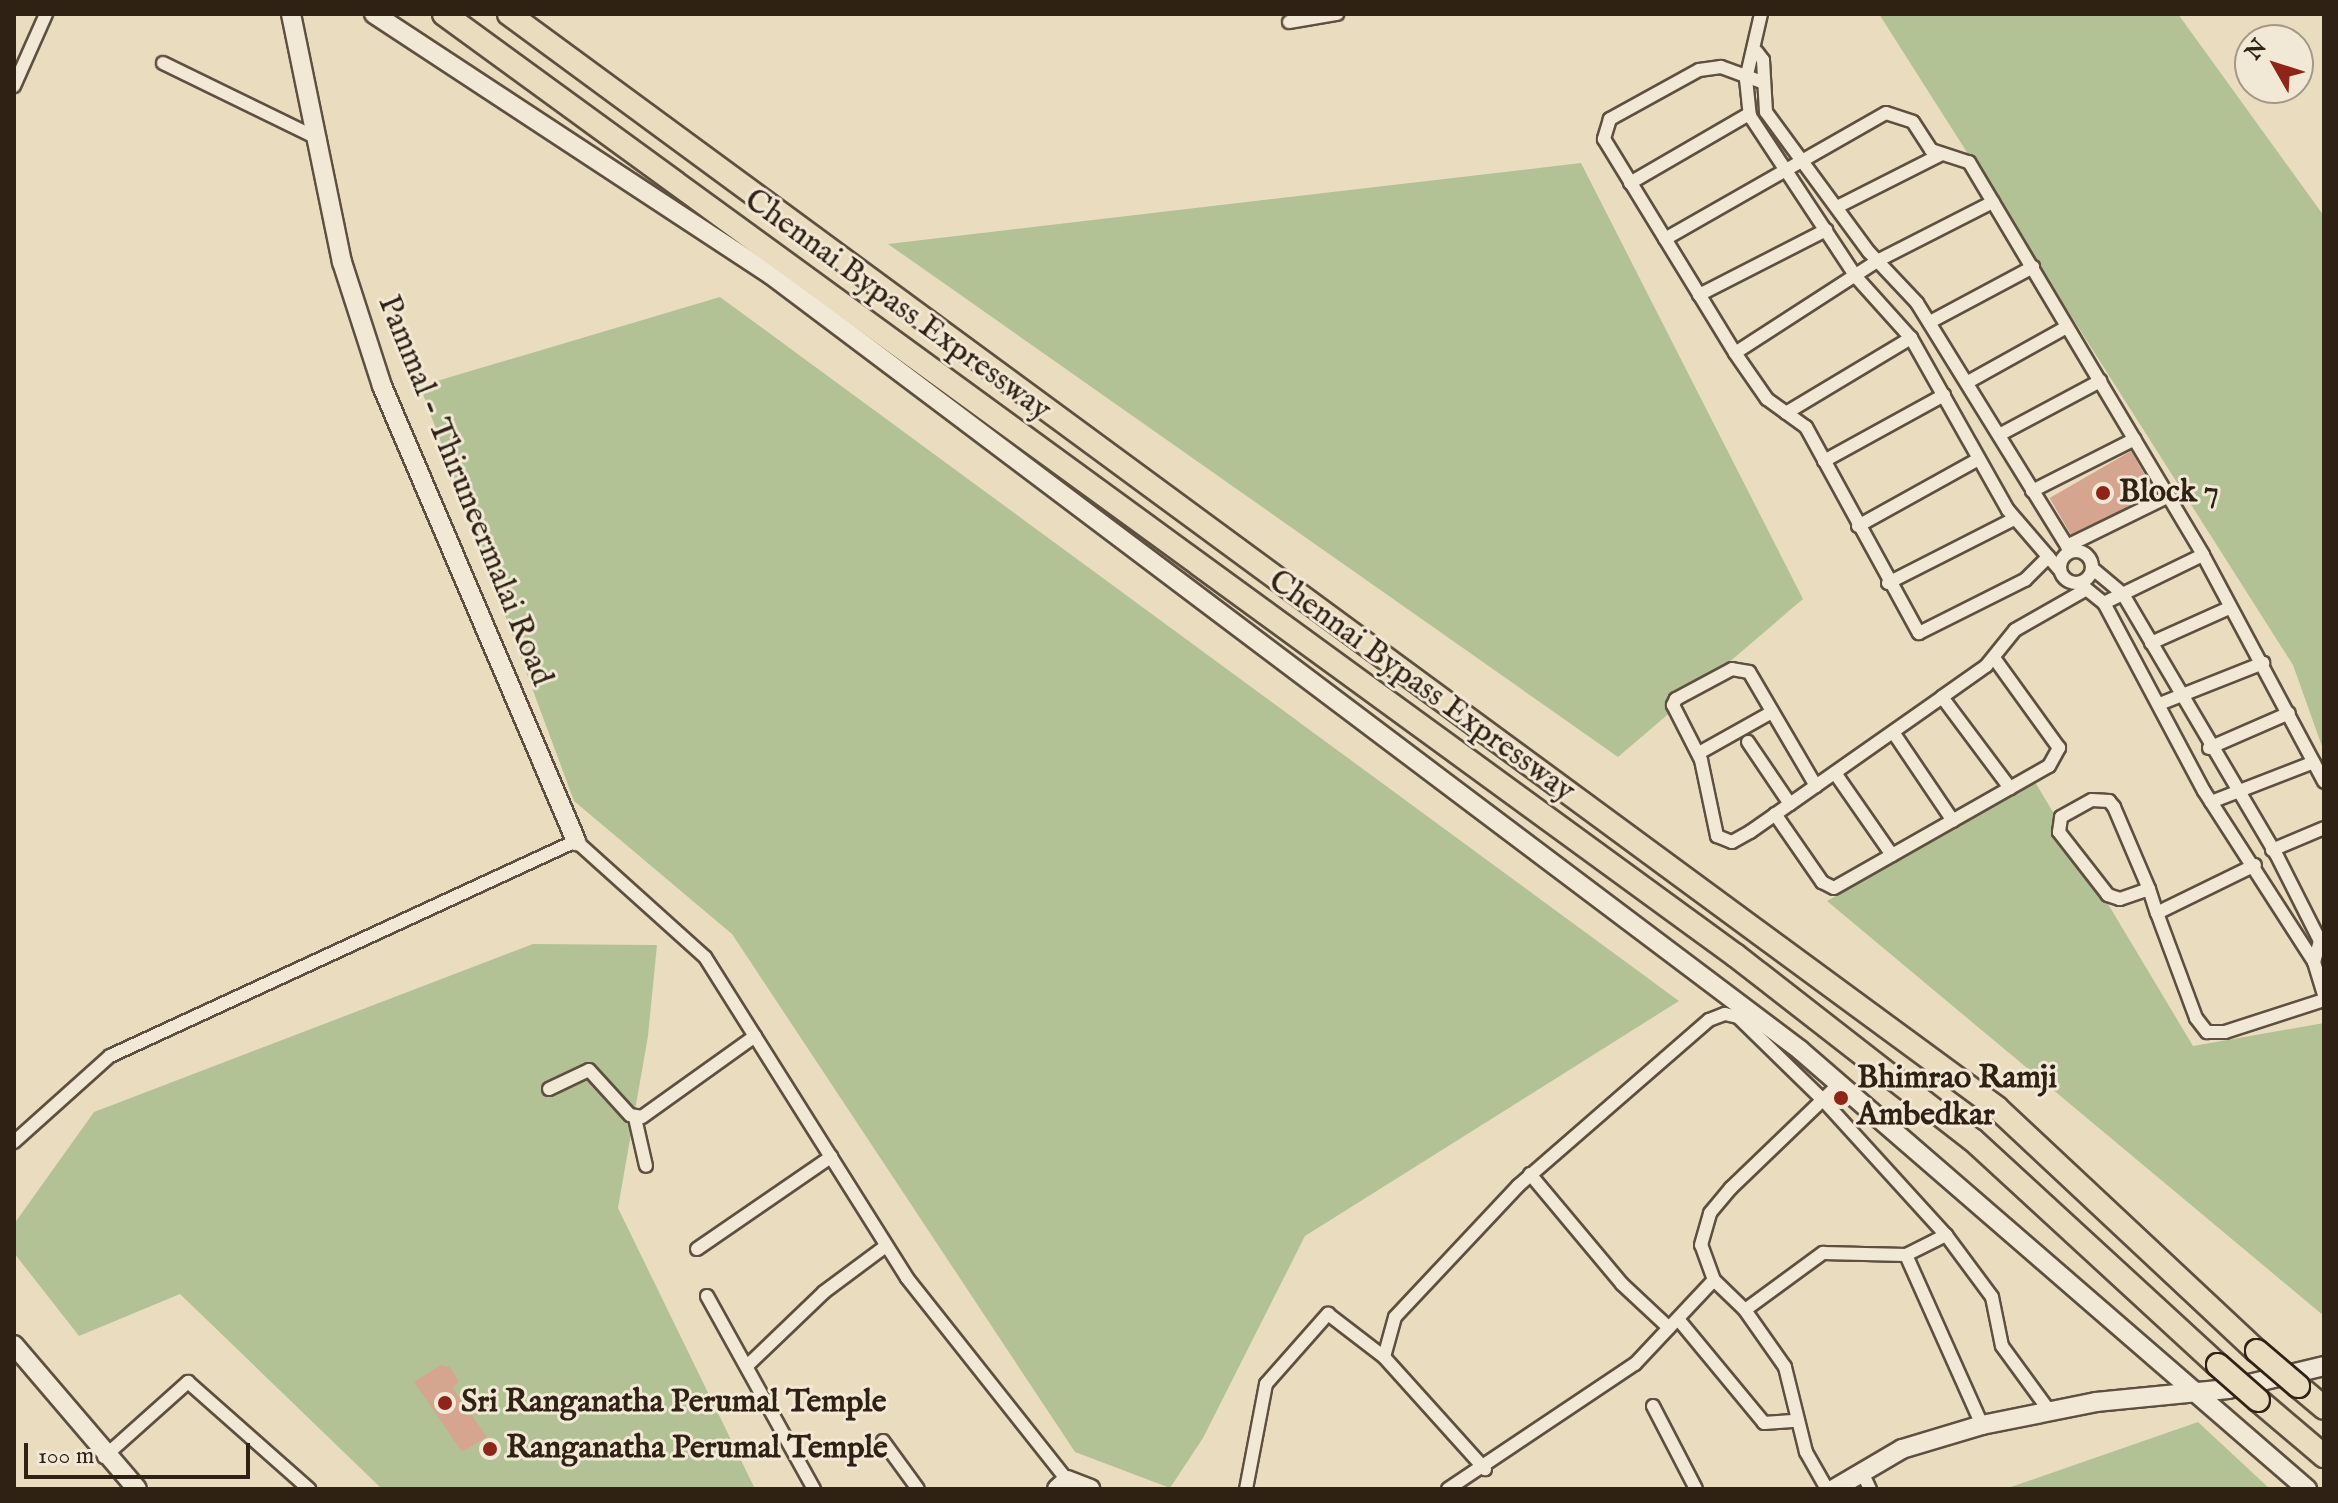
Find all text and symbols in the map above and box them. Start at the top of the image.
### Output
north arrow [2234,24,2314,104]
text: N [2240,34,2274,66]
street label: Chennai Bypass Expressway [736,182,1058,430]
street label: Pammal - Thiruneermalai Road [368,290,560,692]
place label: Block 7 [2119,474,2219,512]
marker: Block 7 [2094,484,2112,502]
street label: Chennai Bypass Expressway [1260,563,1582,811]
place label: Bhimrao Ramji Ambedkar [1857,1061,2057,1136]
marker: Bhimrao Ramji Ambedkar [1832,1089,1850,1107]
place label: Sri Ranganatha Perumal Temple [461,1384,886,1422]
marker: Sri Ranganatha Perumal Temple [436,1394,454,1412]
scale bar [28,1427,254,1477]
place label: Ranganatha Perumal Temple [506,1430,888,1468]
marker: Ranganatha Perumal Temple [481,1440,499,1458]
text: 100 m [38,1441,94,1472]

